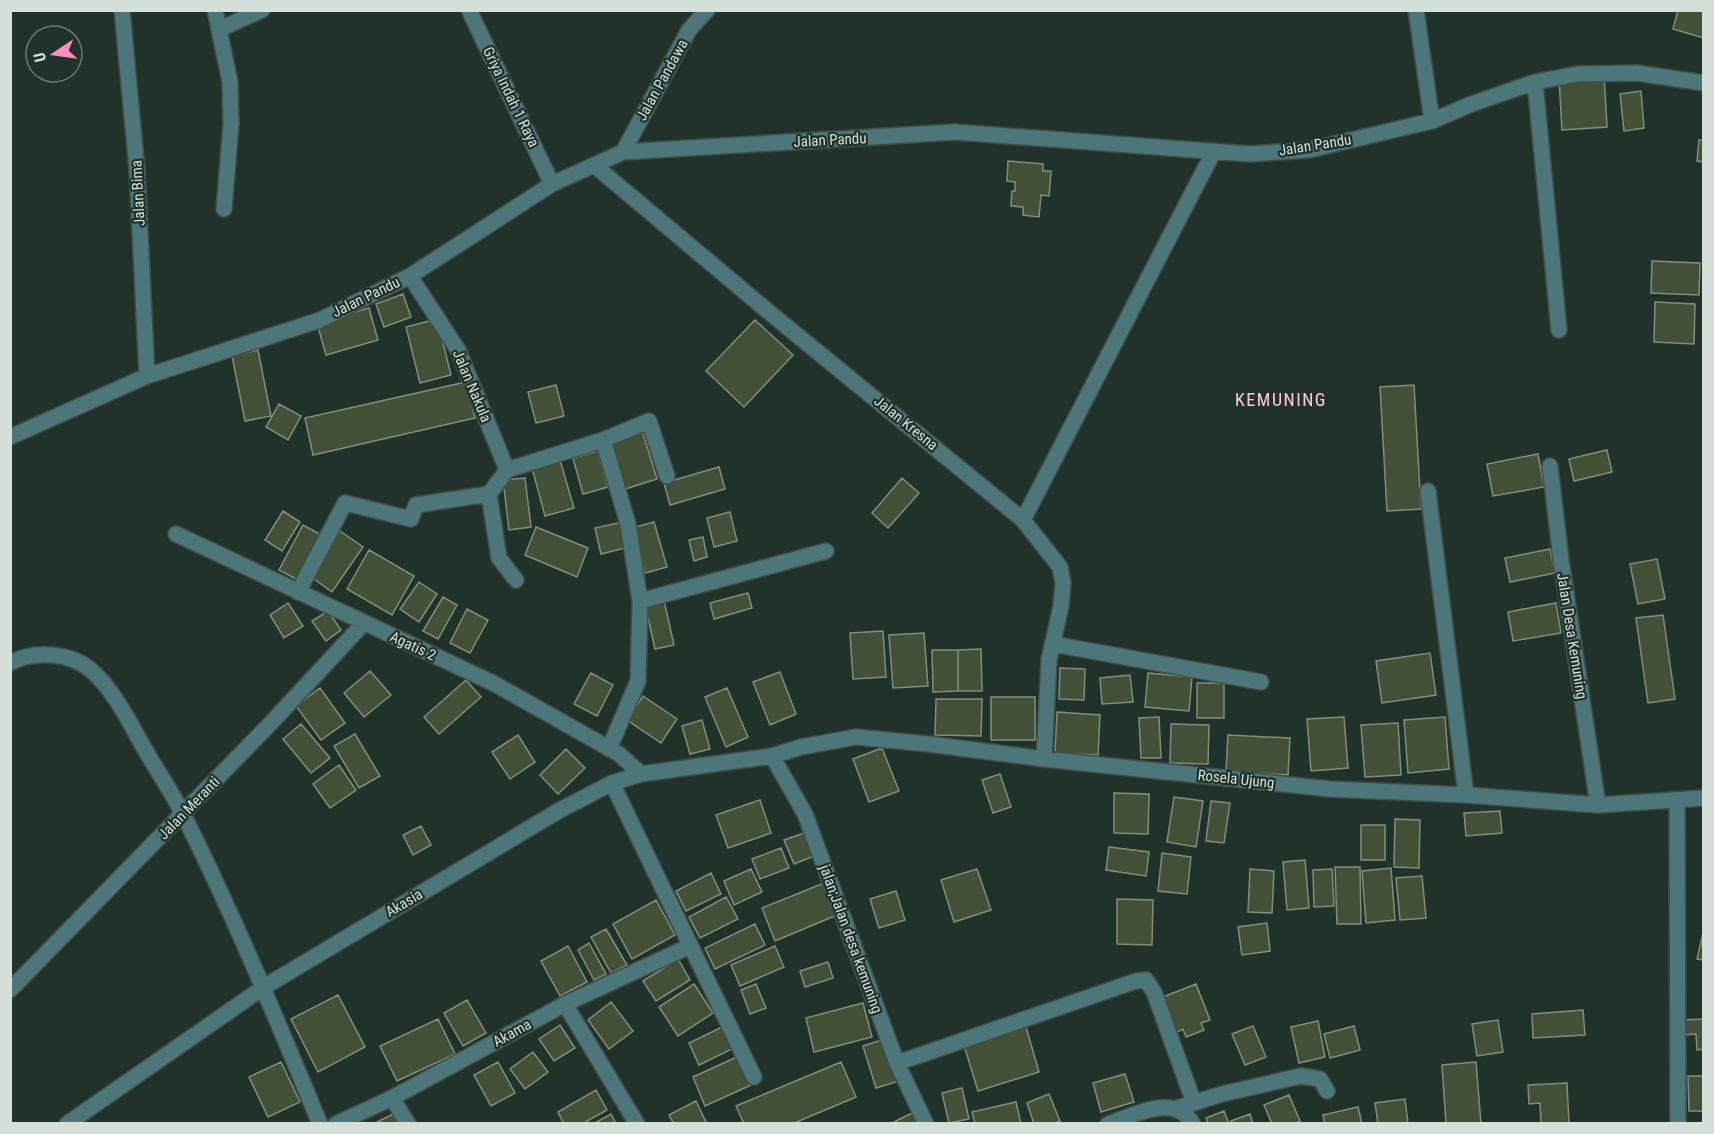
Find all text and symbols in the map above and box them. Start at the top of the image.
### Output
north arrow [24,24,84,84]
street label: Jalan Pandawa [632,36,692,124]
street label: Griya Indah 1 Raya [479,44,543,150]
text: U [30,51,50,64]
street label: Jalan Pandu [793,129,867,151]
street label: Jalan Pandu [1277,130,1353,160]
street label: Jalan Bima [127,160,149,226]
street label: Jalan Pandu [329,273,403,321]
street label: Jalan Nakula [449,347,495,425]
district label: KEMUNING [1235,389,1327,410]
street label: Jalan Kresna [871,392,941,454]
street label: Jalan Desa Kemuning [1553,571,1591,701]
street label: Agatis 2 [387,628,439,664]
street label: Rosela Ujung [1197,766,1275,792]
street label: Jalan Meranti [154,773,224,843]
street label: jalan;Jalan desa kemuning [815,861,886,1016]
street label: Akasia [382,885,426,921]
street label: Akama [490,1015,534,1051]

